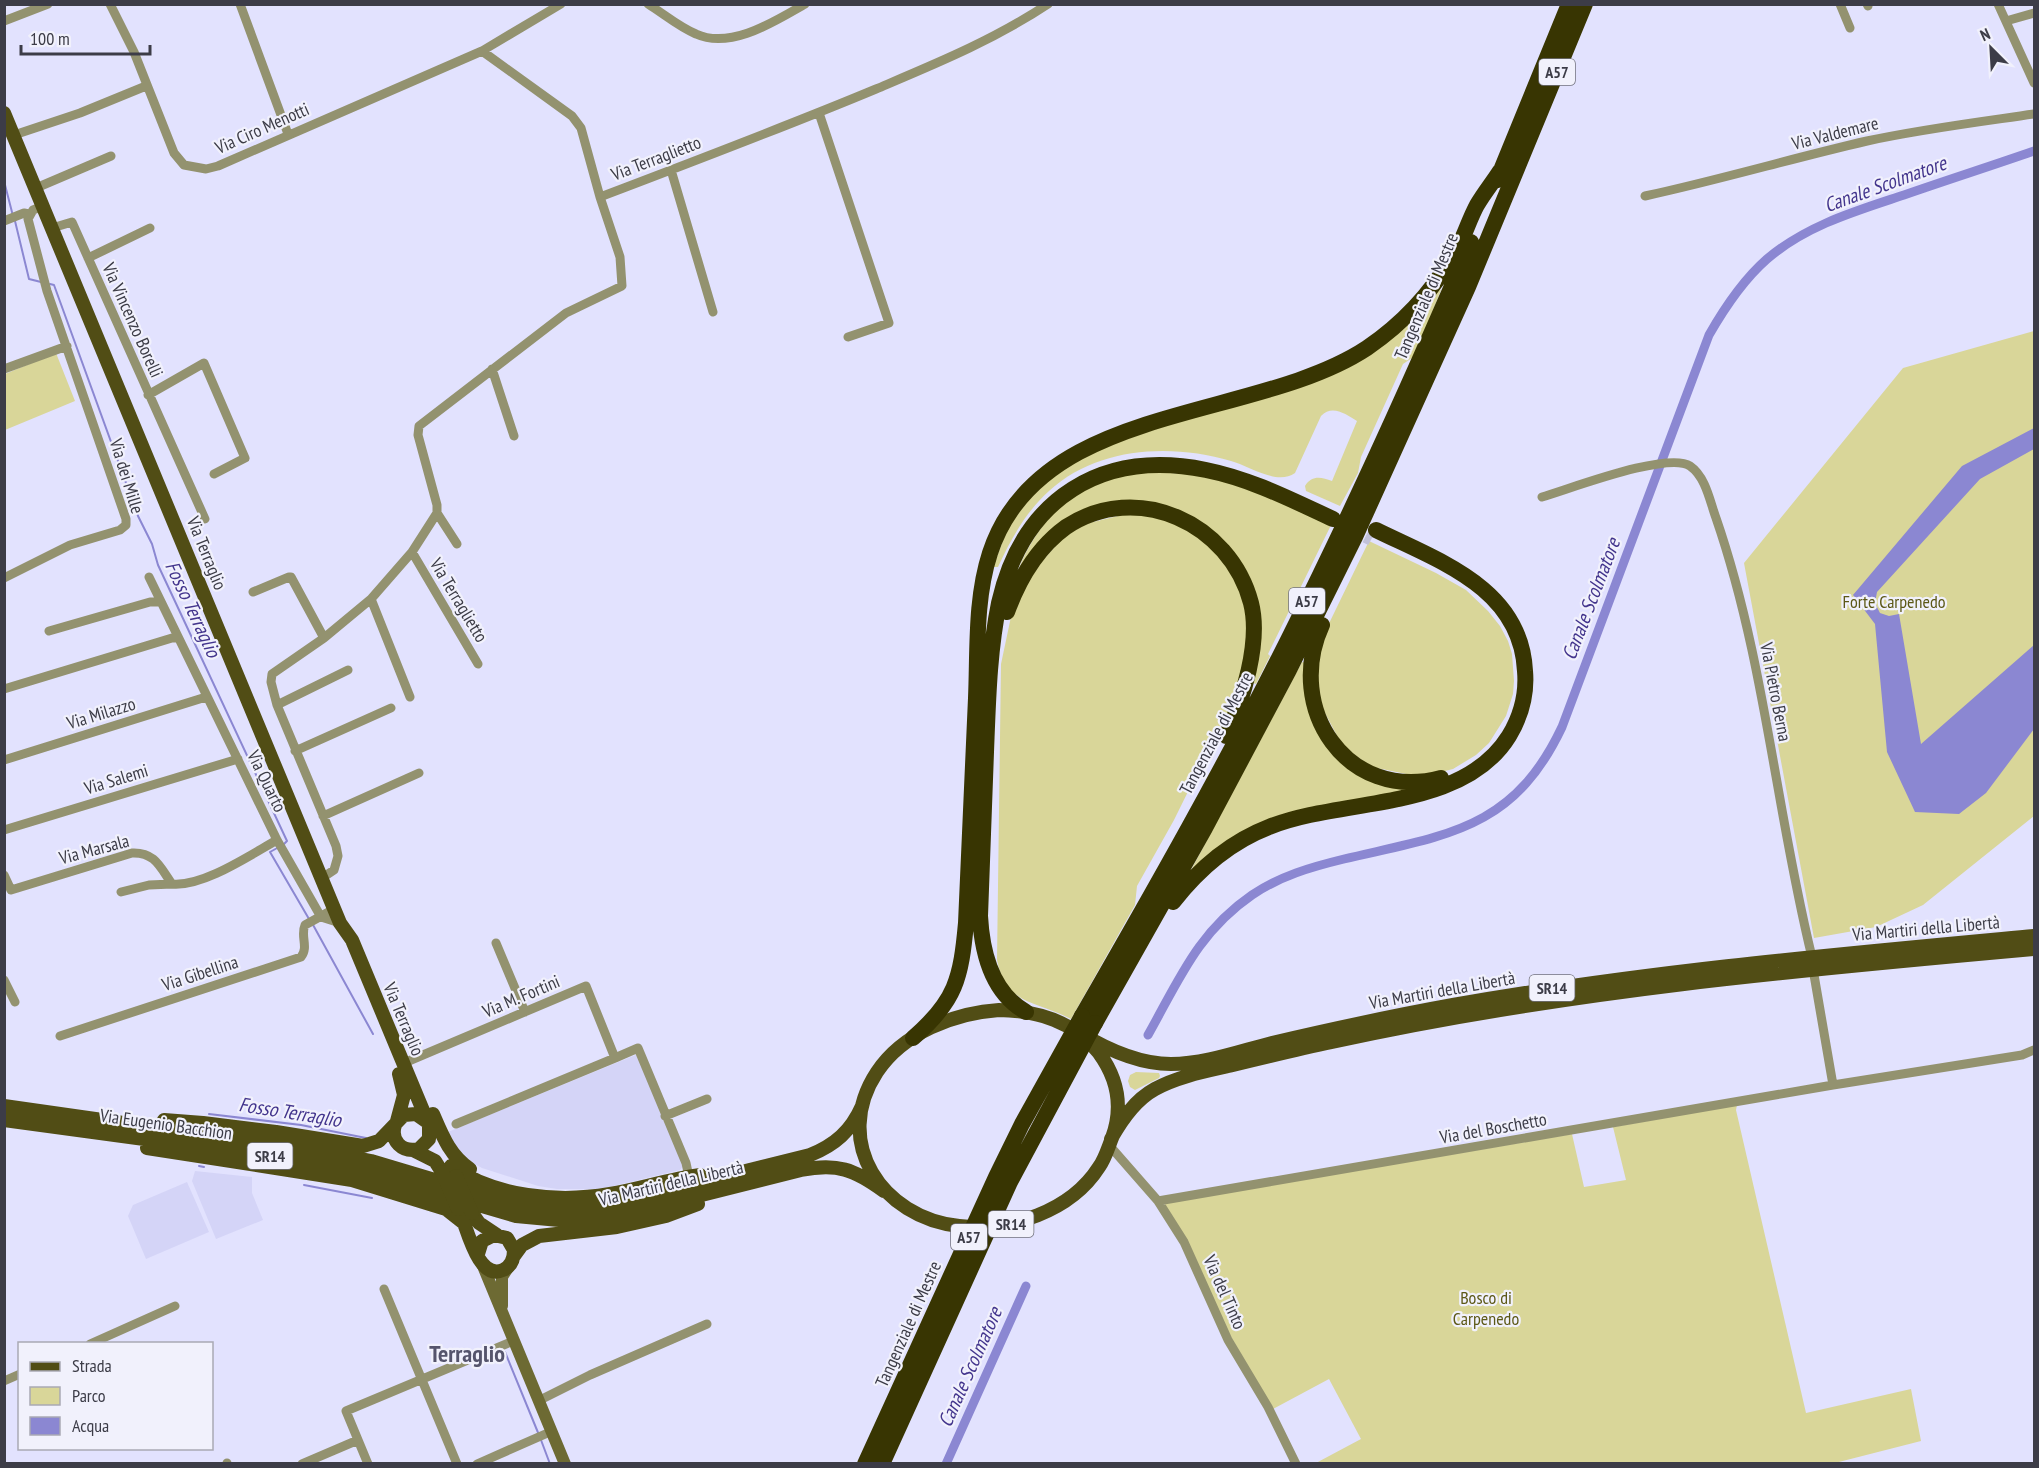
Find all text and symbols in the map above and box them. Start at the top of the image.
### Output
scale bar [21,18,150,56]
north arrow [1961,18,2021,78]
text: N [1977,23,1993,45]
text: 100 m [30,27,70,50]
road number: A57 [1539,59,1575,85]
street label: Via Ciro Menotti [211,97,313,159]
street label: Via Valdemare [1788,111,1881,155]
street label: Via Terraglietto [607,130,704,186]
water label: Canale Scolmatore [1820,149,1951,218]
street label: Tangenziale di Mestre [1389,229,1463,363]
street label: Via Vincenzo Borelli [97,258,169,381]
street label: Via dei Mille [104,435,149,516]
street label: Via Terraglio [182,512,232,593]
water label: Canale Scolmatore [1556,533,1627,664]
street label: Via Terraglietto [424,553,493,647]
water label: Fosso Terraglio [159,557,227,662]
road number: A57 [1289,588,1325,614]
park label: Forte Carpenedo [1843,590,1946,613]
street label: Via Pietro Berna [1755,640,1797,743]
street label: Tangenziale di Mestre [1174,668,1258,798]
street label: Via Milazzo [63,692,138,735]
street label: Via Quarto [242,745,292,816]
street label: Via Salemi [80,758,151,800]
street label: Via Marsala [56,829,132,870]
street label: Via Martiri della Libertà [1850,910,2001,946]
street label: Via Gibellina [158,950,241,996]
street label: Via Martiri della Libertà [1366,966,1517,1014]
street label: Via M. Fortini [478,969,563,1023]
road number: SR14 [1530,975,1574,1001]
street label: Via Terraglio [378,978,430,1059]
water label: Fosso Terraglio [237,1091,344,1133]
street label: Via Eugenio Bacchion [98,1103,233,1145]
street label: Via del Boschetto [1437,1107,1548,1149]
road number: SR14 [248,1143,292,1169]
street label: Via Martiri della Libertà [596,1155,745,1211]
road number: SR14 [988,1211,1034,1237]
road number: A57 [951,1224,987,1250]
street label: Via del Tinto [1198,1251,1252,1333]
street label: Tangenziale di Mestre [870,1257,946,1391]
park label: Bosco di Carpenedo [1453,1286,1519,1330]
water label: Canale Scolmatore [932,1302,1009,1431]
district label: Terraglio [429,1338,505,1369]
legend [18,1342,213,1450]
text: Strada [72,1354,112,1377]
text: Parco [72,1384,106,1407]
text: Acqua [72,1414,109,1437]

